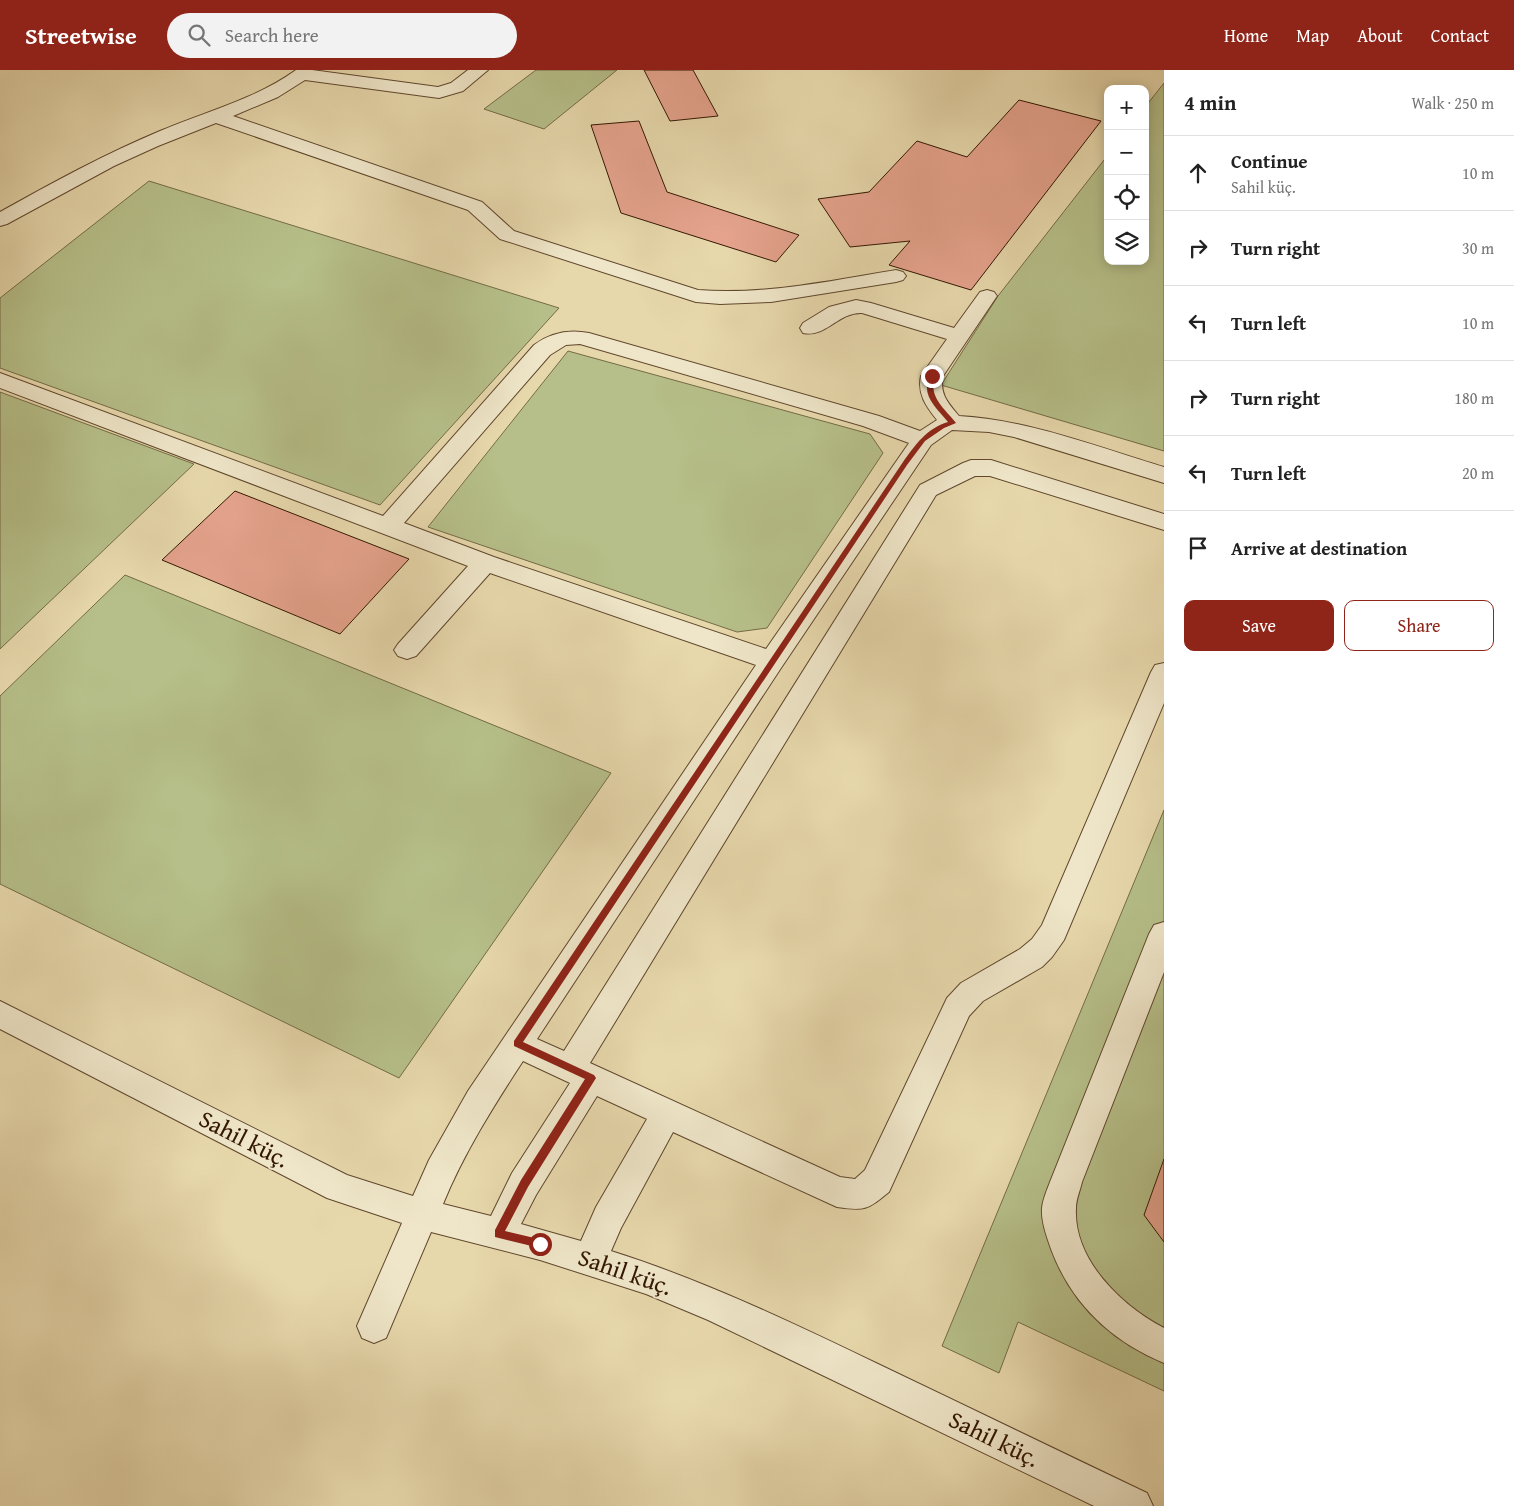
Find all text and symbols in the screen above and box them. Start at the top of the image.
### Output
search box [167,13,517,58]
text: Streetwise [25,18,137,53]
icon: search [185,21,213,49]
text: Search here [225,21,319,49]
text: Home [1224,22,1268,49]
text: Map [1296,22,1329,49]
text: About [1357,22,1403,49]
text: Contact [1431,22,1489,49]
map controls [1104,85,1149,265]
button: + [1104,85,1149,130]
text: 4 min [1184,87,1236,118]
text: Walk · 250 m [1411,91,1494,115]
button: − [1104,130,1149,175]
text: Continue [1231,147,1308,175]
icon: ahead [1184,159,1212,187]
text: 10 m [1462,161,1494,185]
button: locate [1104,175,1149,220]
text: Sahil küç. [1231,175,1296,199]
button: layers [1104,220,1149,265]
icon: right [1184,234,1212,262]
text: Turn right [1231,234,1320,262]
text: 30 m [1462,236,1494,260]
icon: left [1184,309,1212,337]
text: Turn left [1231,309,1306,337]
text: 10 m [1462,311,1494,335]
route end [921,365,944,388]
icon: right [1184,384,1212,412]
text: Turn right [1231,384,1320,412]
text: 180 m [1454,386,1494,410]
icon: left [1184,459,1212,487]
text: Turn left [1231,459,1306,487]
text: 20 m [1462,461,1494,485]
icon: arrive [1184,534,1212,562]
text: Arrive at destination [1231,534,1407,562]
button: Save [1184,600,1334,651]
button: Share [1344,600,1494,651]
street label: Sahil küç. [193,1101,295,1176]
route start [529,1233,552,1256]
street label: Sahil küç. [574,1239,677,1304]
street label: Sahil küç. [943,1402,1045,1476]

